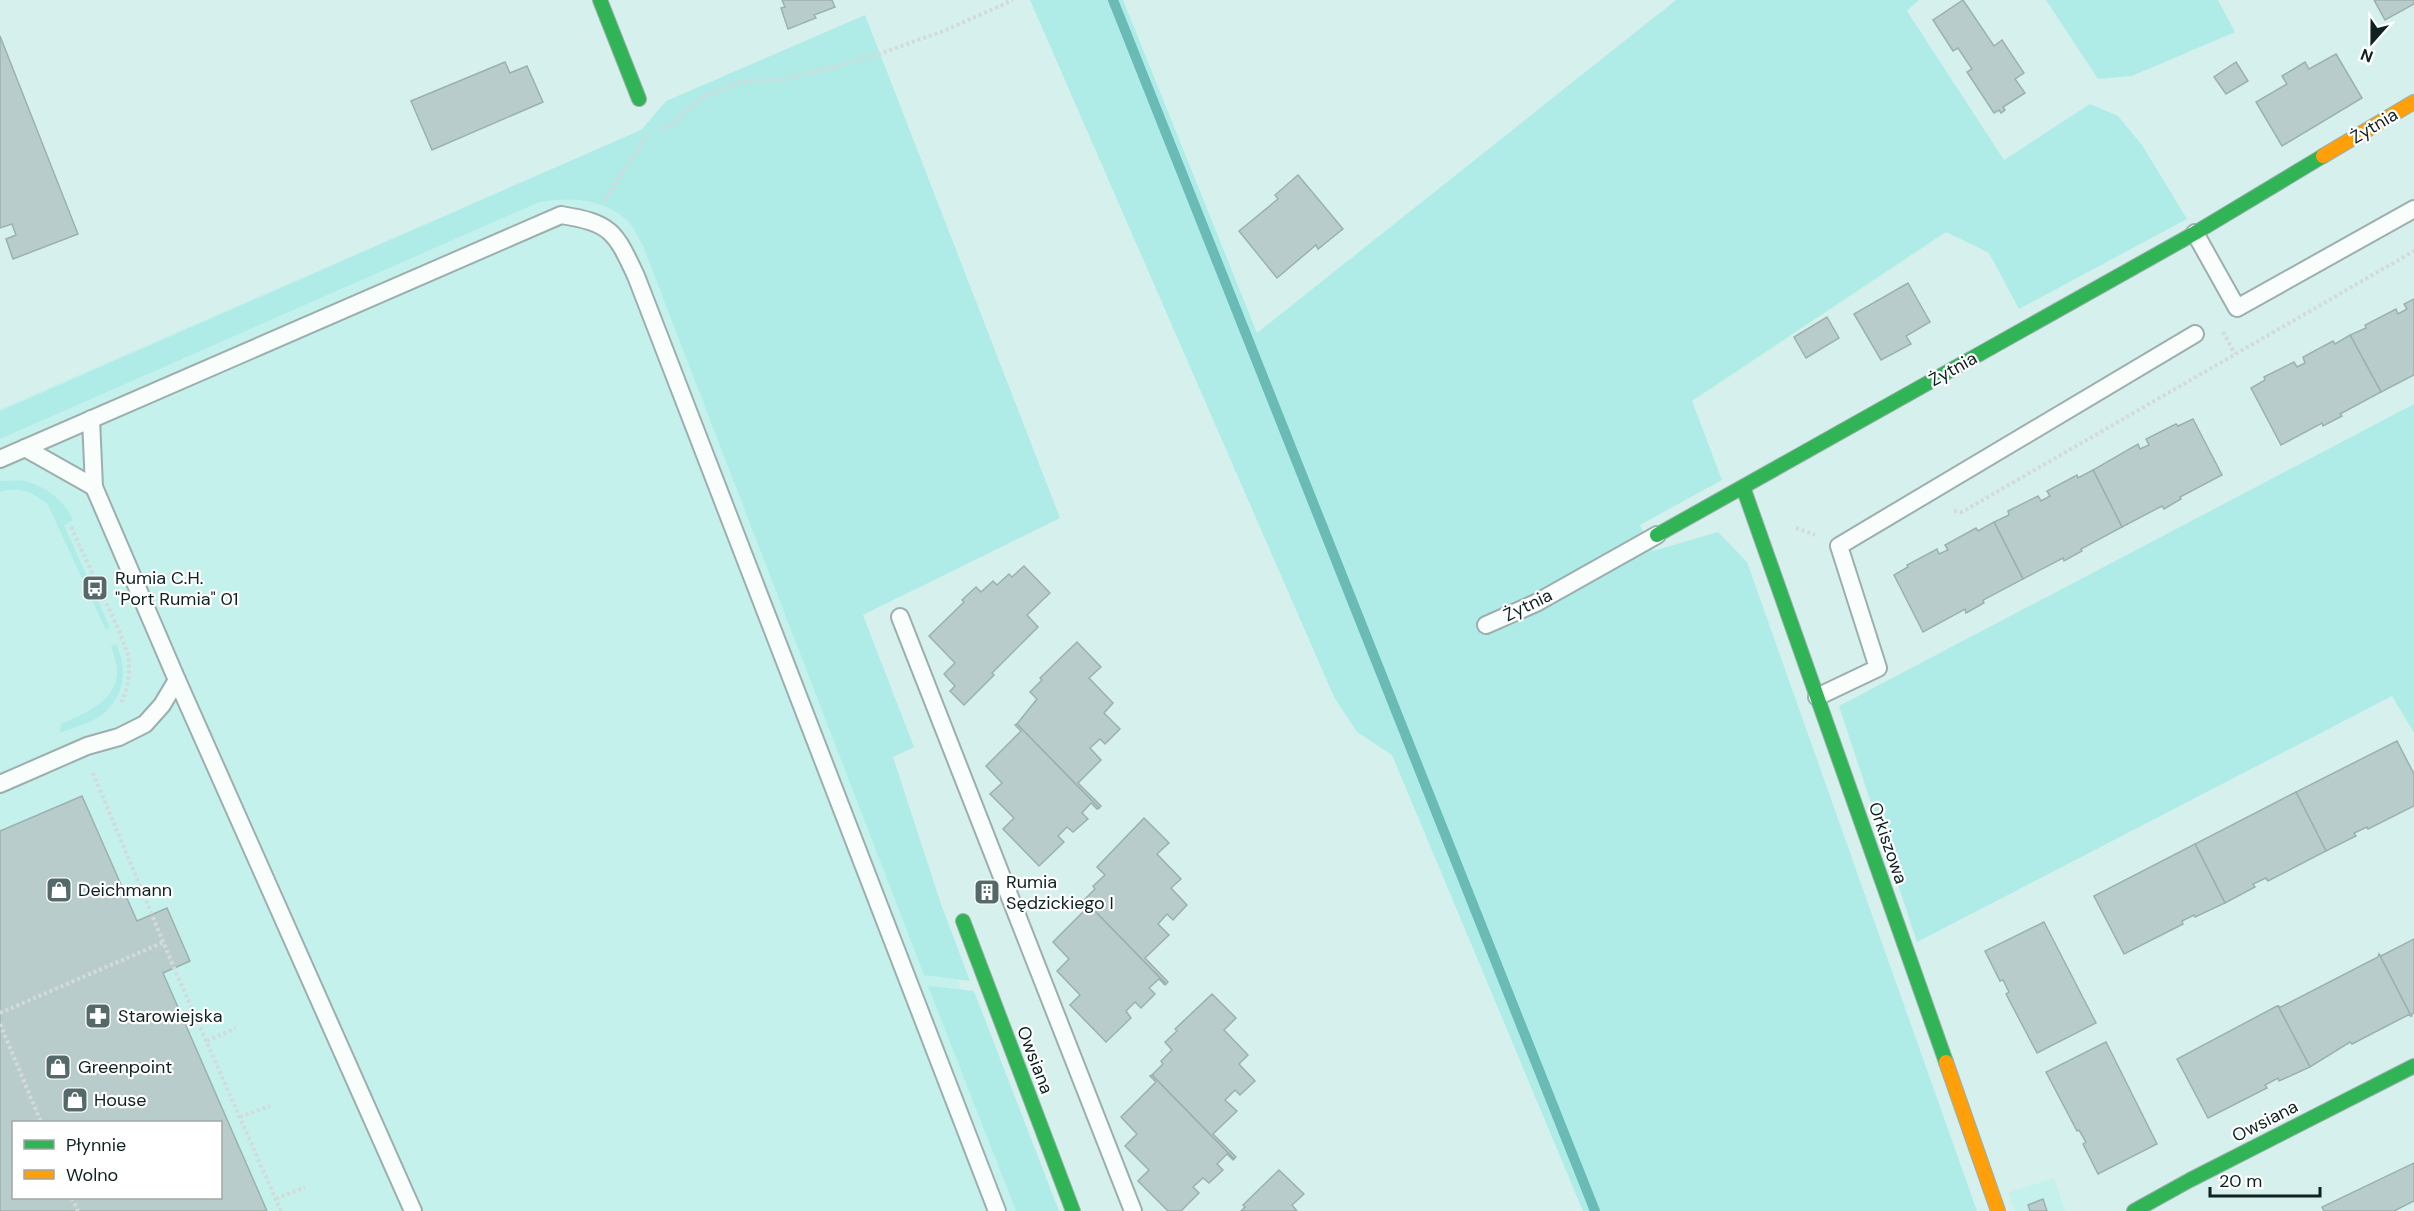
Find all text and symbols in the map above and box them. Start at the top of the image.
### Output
north arrow [2342,12,2402,72]
text: N [2358,44,2376,67]
street label: Żytnia [2346,103,2402,149]
street label: Żytnia [1925,346,1981,392]
place label: Rumia C.H. "Port Rumia" 01 [115,566,238,611]
bus stop icon: Rumia C.H. "Port Rumia" 01 [80,573,110,603]
street label: Żytnia [1500,583,1556,627]
street label: Orkiszowa [1863,799,1913,887]
place label: Rumia Sędzickiego I [1006,870,1114,915]
shop icon: Deichmann [44,875,74,905]
building icon: Rumia Sędzickiego I [972,877,1002,907]
place label: Deichmann [78,878,172,902]
pharmacy icon: Starowiejska [83,1001,113,1031]
place label: Starowiejska [118,1004,222,1028]
street label: Owsiana [1011,1023,1059,1097]
shop icon: Greenpoint [43,1052,73,1082]
place label: Greenpoint [78,1055,172,1079]
shop icon: House [60,1085,90,1115]
place label: House [94,1088,147,1112]
street label: Owsiana [2228,1094,2302,1148]
legend [12,1121,222,1199]
text: Płynnie [66,1133,126,1157]
scale bar [2210,1160,2320,1198]
text: Wolno [66,1163,118,1187]
text: 20 m [2219,1169,2262,1193]

